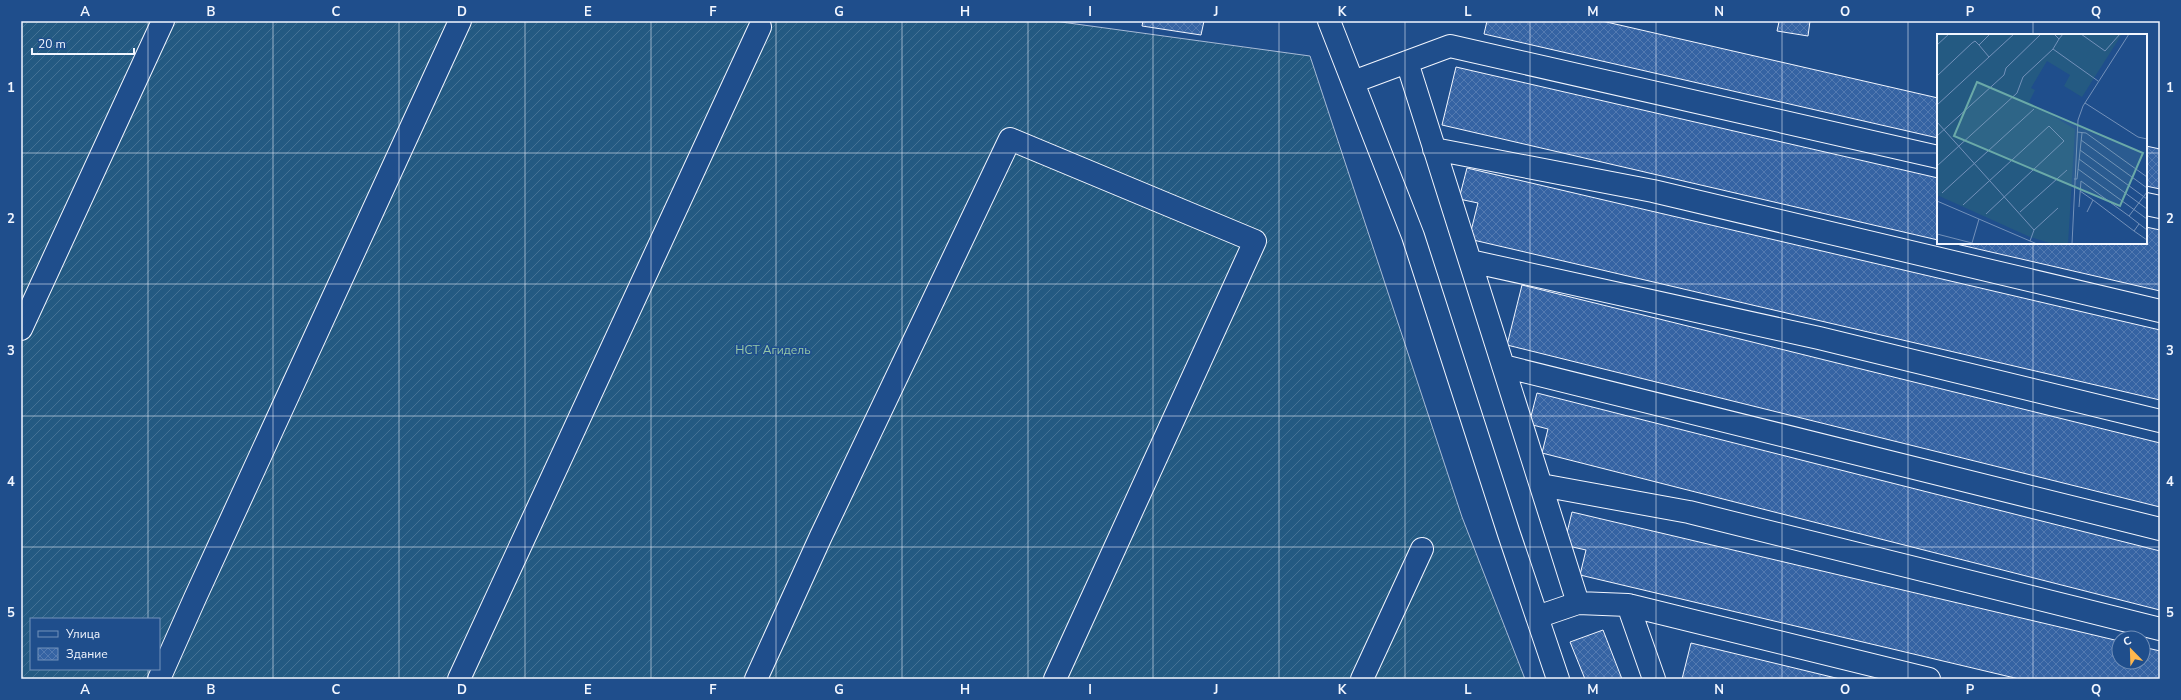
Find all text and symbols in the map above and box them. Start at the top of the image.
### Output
text: A [80,3,90,21]
text: B [207,3,216,21]
text: C [332,3,341,21]
text: D [457,3,467,21]
text: E [584,3,592,21]
text: F [709,3,717,21]
text: G [834,3,844,21]
text: H [960,3,970,21]
text: I [1088,3,1092,21]
text: J [1213,3,1218,21]
text: K [1338,3,1347,21]
text: L [1464,3,1472,21]
text: M [1587,3,1599,21]
text: N [1714,3,1724,21]
text: O [1840,3,1850,21]
text: P [1966,3,1975,21]
text: Q [2091,3,2101,21]
scale bar [32,30,134,56]
inset map [1937,34,2147,244]
text: 20 m [38,36,66,52]
text: 1 [7,79,15,97]
text: 1 [2166,79,2174,97]
text: 2 [7,210,15,228]
text: 2 [2166,210,2174,228]
text: 3 [7,342,15,360]
park label: НСТ Агидель [735,342,811,358]
text: 3 [2166,342,2174,360]
text: 4 [7,473,15,491]
text: 4 [2166,473,2174,491]
text: 5 [7,604,15,622]
text: 5 [2166,604,2174,622]
legend [30,618,160,670]
text: Улица [65,626,100,642]
north arrow [2111,630,2151,670]
text: С [2121,633,2134,650]
text: Здание [66,646,108,662]
text: A [80,681,90,699]
text: B [207,681,216,699]
text: C [332,681,341,699]
text: D [457,681,467,699]
text: E [584,681,592,699]
text: F [709,681,717,699]
text: G [834,681,844,699]
text: H [960,681,970,699]
text: I [1088,681,1092,699]
text: J [1213,681,1218,699]
text: K [1338,681,1347,699]
text: L [1464,681,1472,699]
text: M [1587,681,1599,699]
text: N [1714,681,1724,699]
text: O [1840,681,1850,699]
text: P [1966,681,1975,699]
text: Q [2091,681,2101,699]

